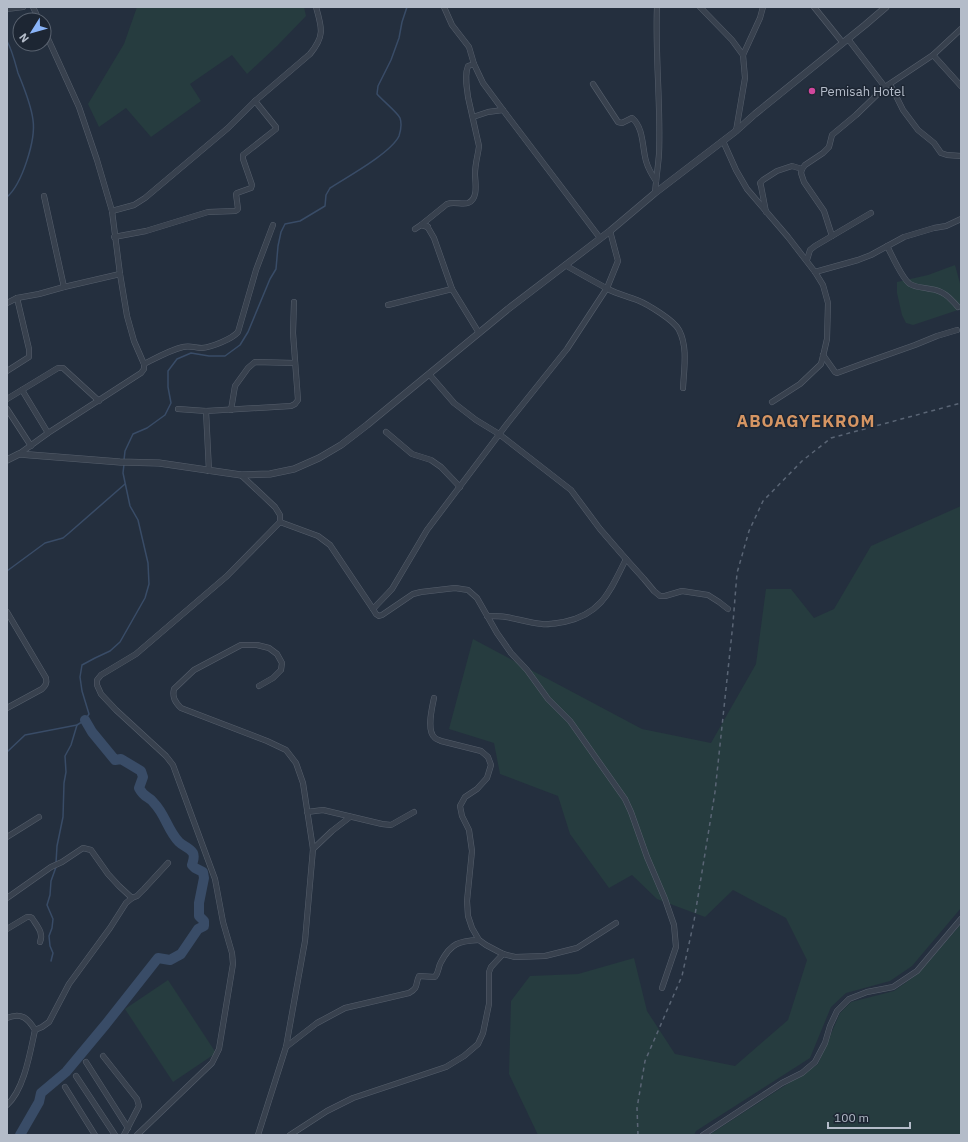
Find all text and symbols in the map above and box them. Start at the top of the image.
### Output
north arrow [12,12,52,52]
text: N [16,31,32,45]
place label: Pemisah Hotel [820,83,905,100]
marker: Pemisah Hotel [807,86,817,96]
district label: ABOAGYEKROM [737,410,875,432]
scale bar [828,1104,910,1130]
text: 100 m [834,1110,869,1125]

